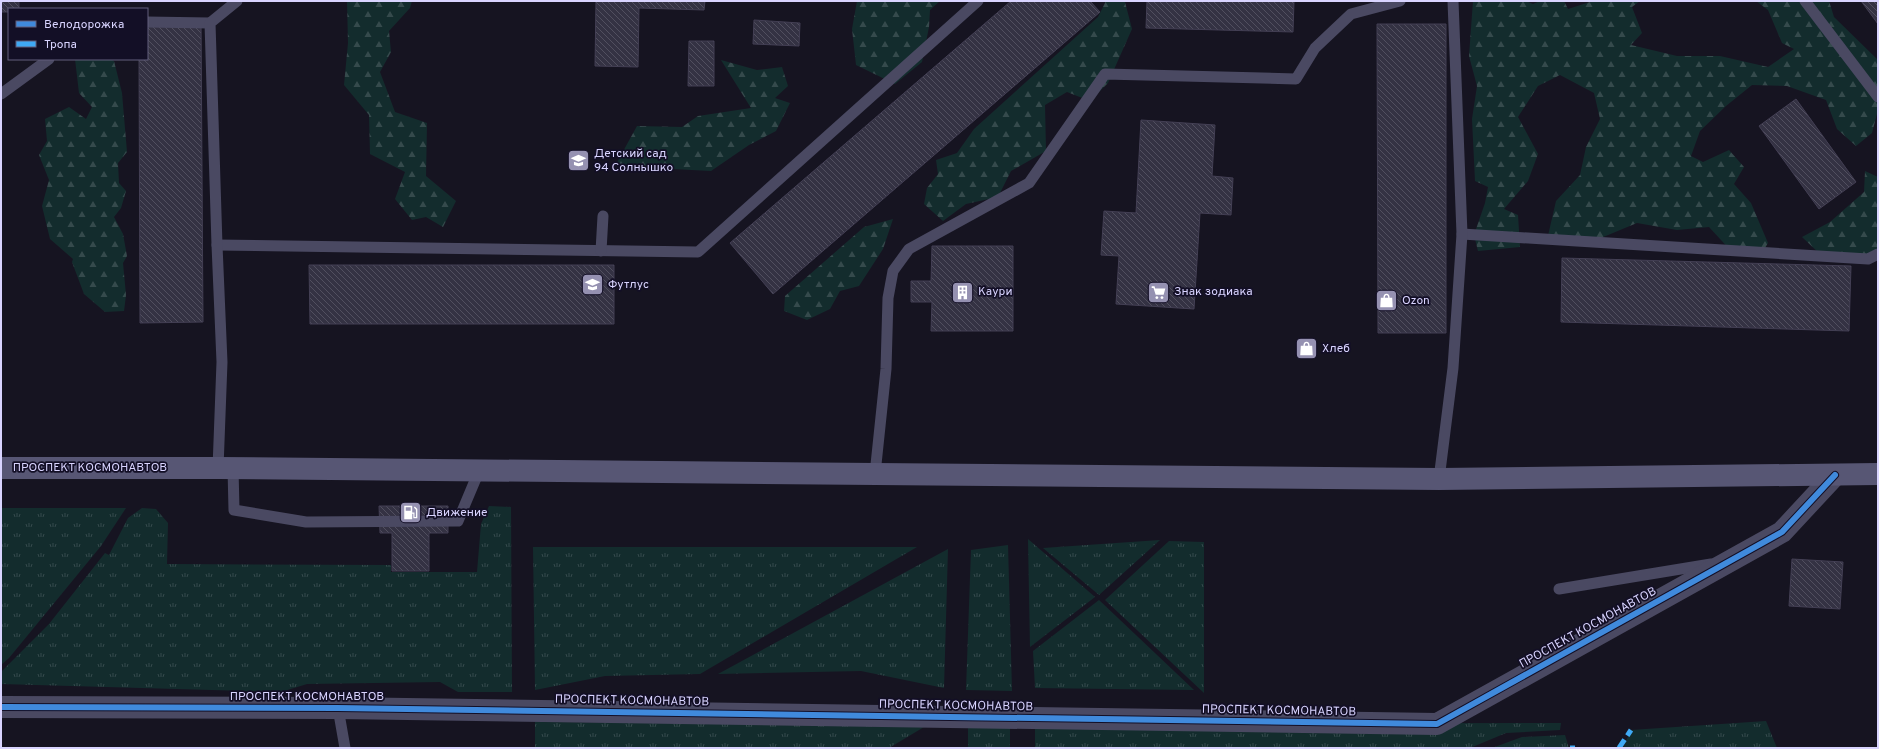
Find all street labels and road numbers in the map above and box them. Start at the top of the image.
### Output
street label: ПРОСПЕКТ КОСМОНАВТОВ [13,460,167,476]
street label: ПРОСПЕКТ КОСМОНАВТОВ [1517,583,1660,672]
street label: ПРОСПЕКТ КОСМОНАВТОВ [230,689,384,705]
street label: ПРОСПЕКТ КОСМОНАВТОВ [555,692,710,710]
street label: ПРОСПЕКТ КОСМОНАВТОВ [879,697,1034,715]
street label: ПРОСПЕКТ КОСМОНАВТОВ [1202,702,1357,720]

